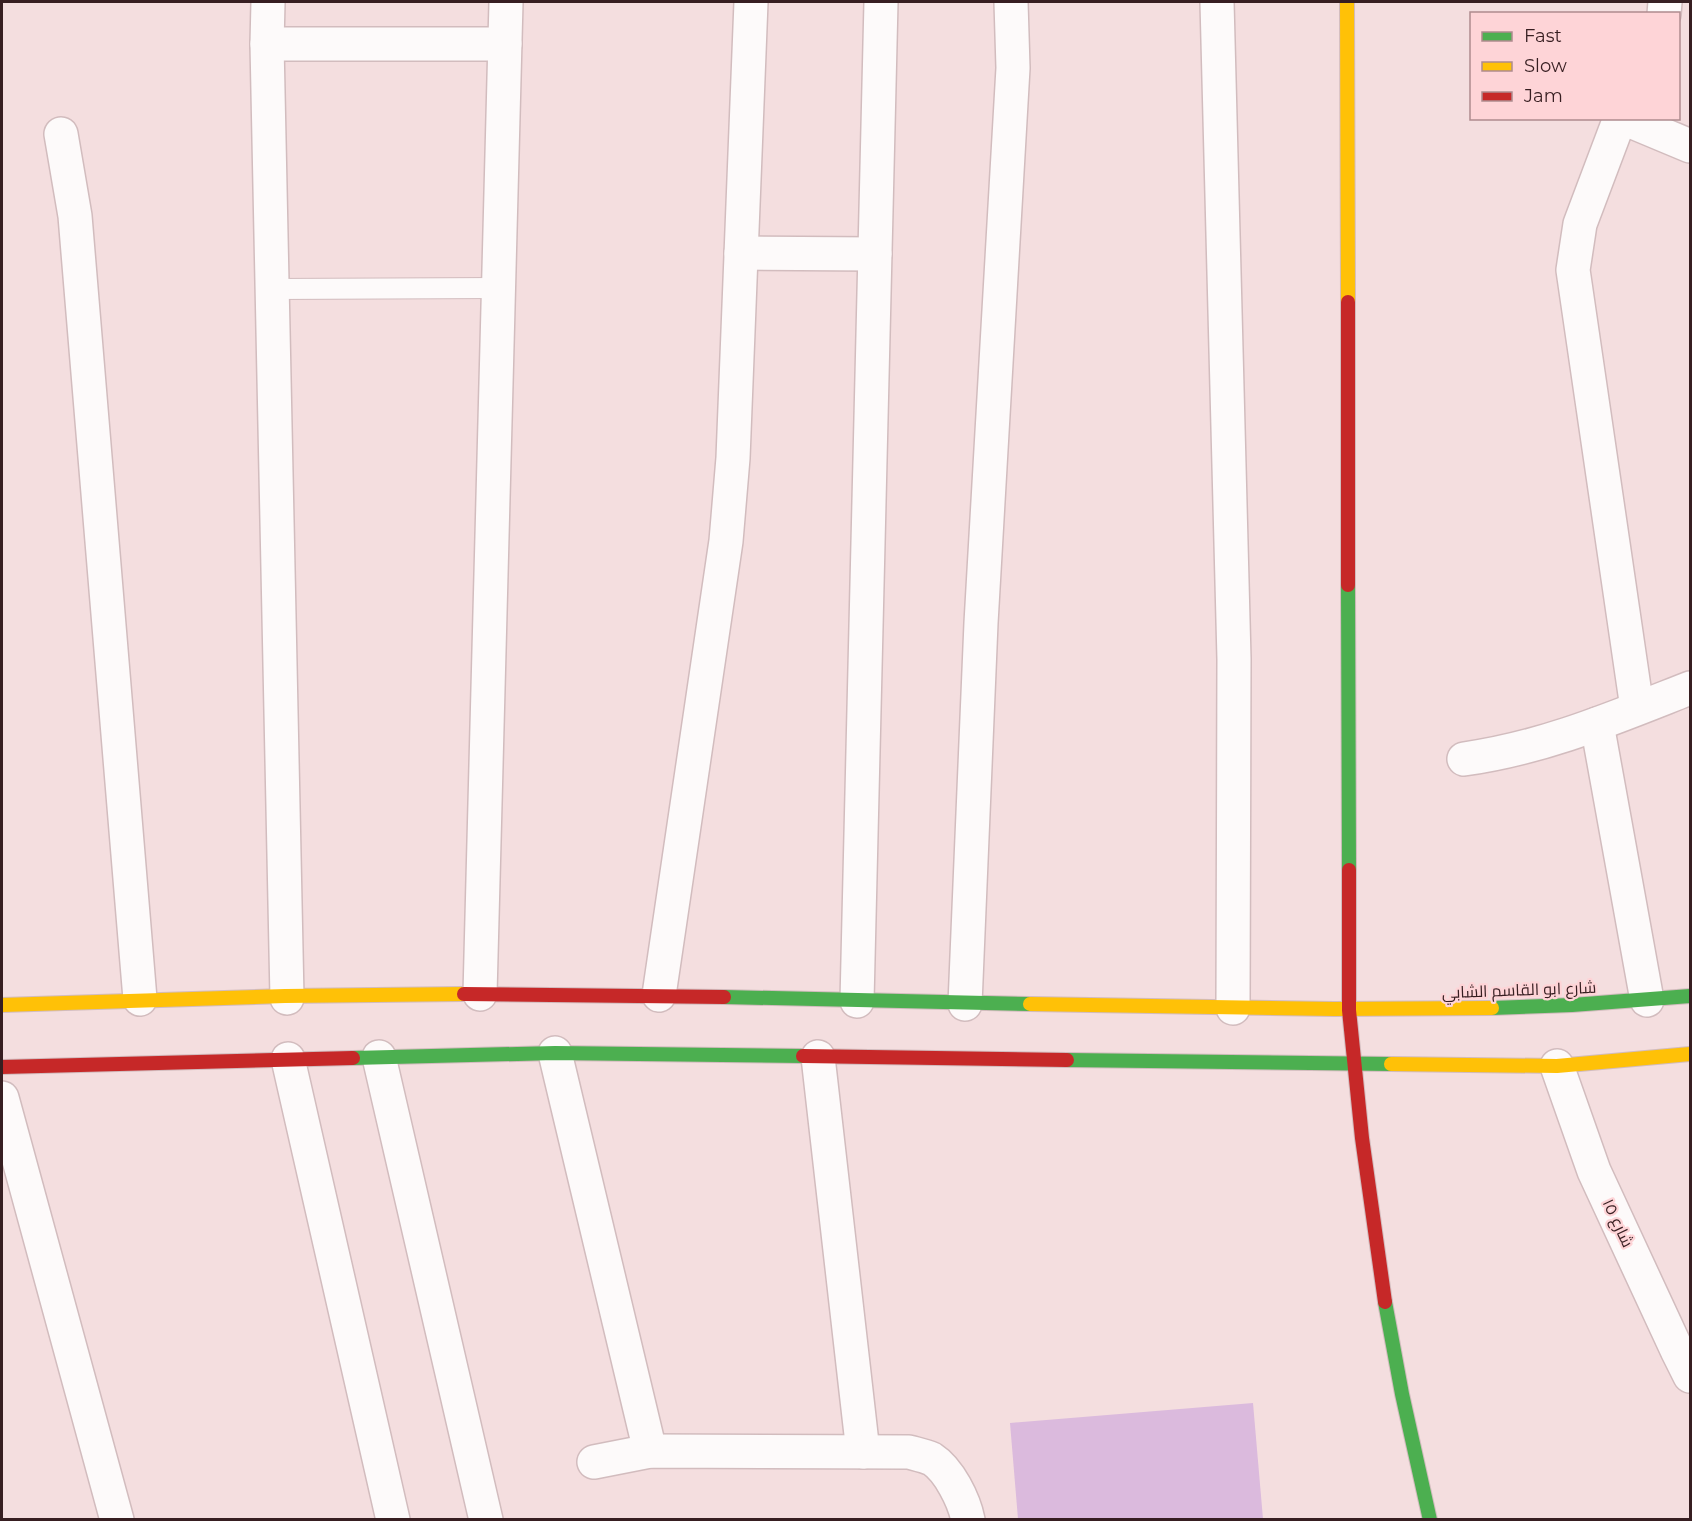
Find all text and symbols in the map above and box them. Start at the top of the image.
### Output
legend [1470,12,1680,120]
text: Fast [1524,25,1562,47]
text: Slow [1524,55,1567,77]
text: Jam [1523,85,1563,107]
street label: شارع ابو القاسم الشابي [1442,978,1597,1006]
street label: شارع ١٥ [1597,1196,1637,1251]

